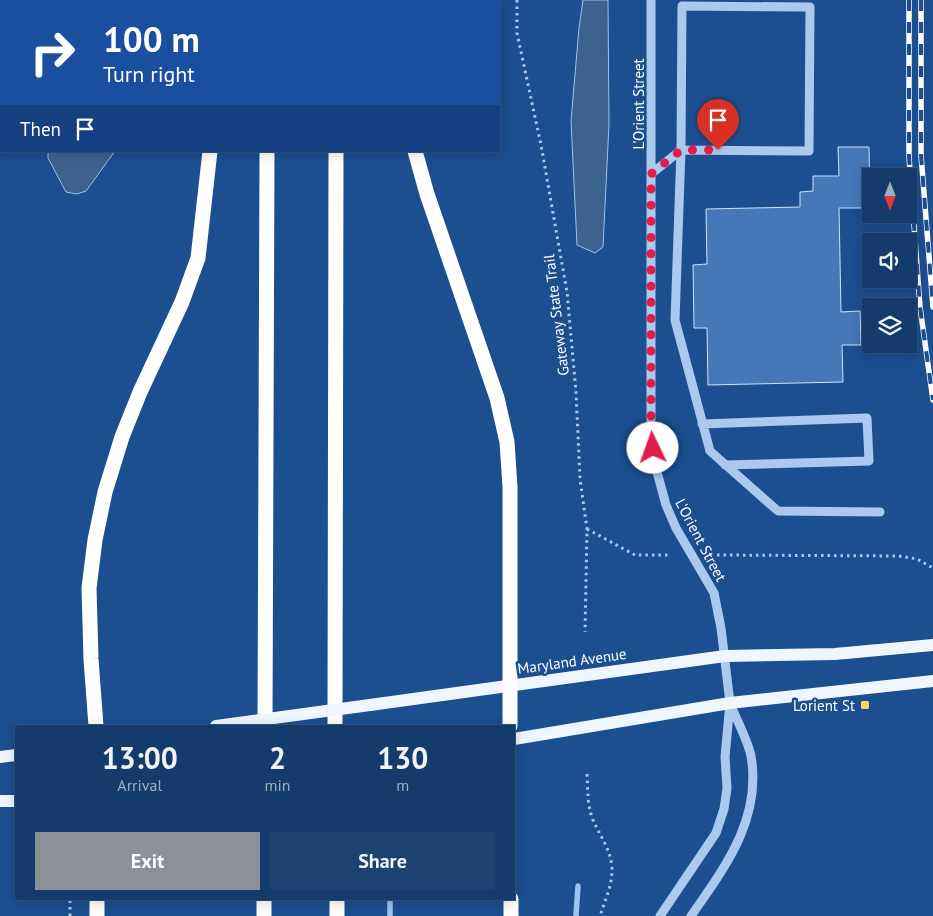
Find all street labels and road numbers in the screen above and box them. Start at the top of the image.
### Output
street label: L'Orient Street [629,58,648,150]
street label: Gateway State Trail [539,253,573,377]
street label: L'Orient Street [671,495,731,585]
street label: Maryland Avenue [516,644,628,678]

